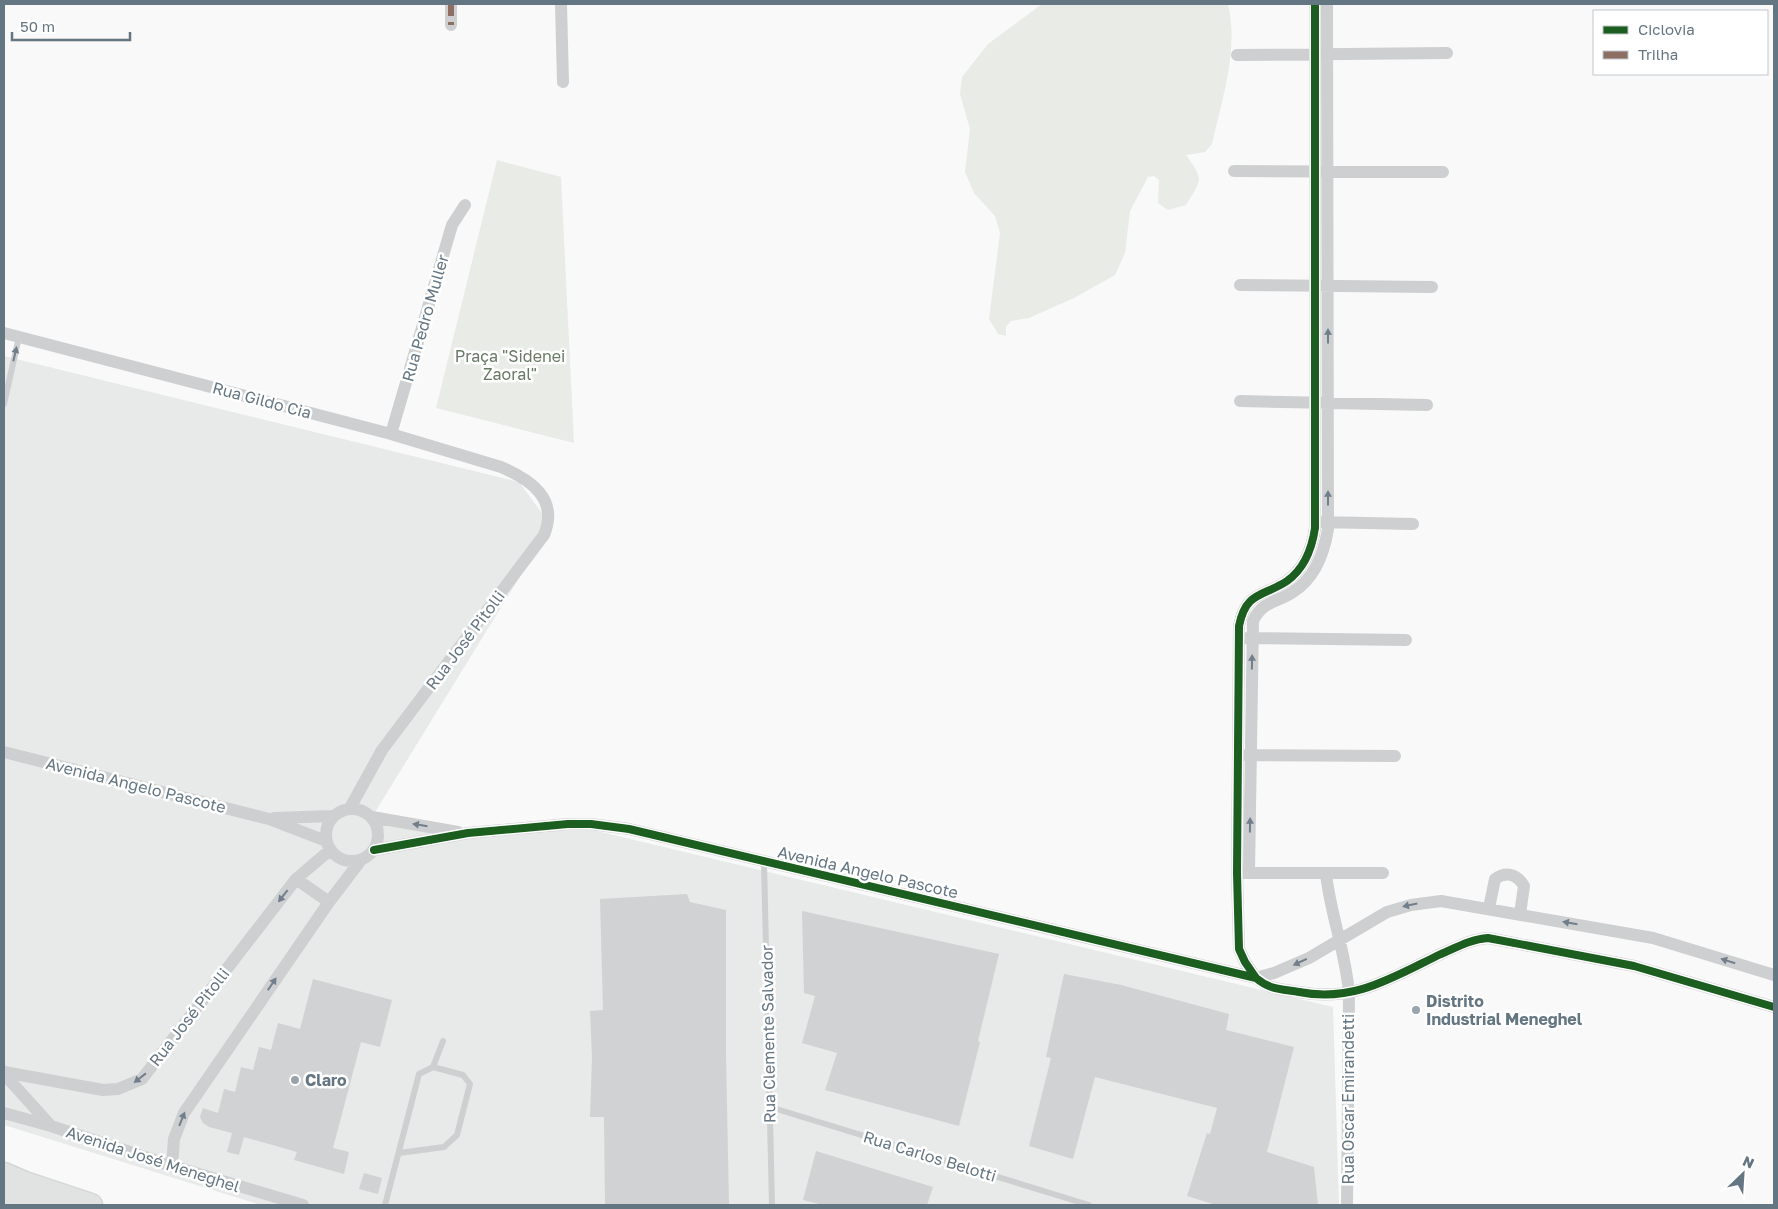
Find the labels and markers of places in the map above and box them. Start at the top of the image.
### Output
place label: Distrito Industrial Meneghel [1426,991,1583,1029]
marker: Distrito Industrial Meneghel [1410,1004,1422,1016]
place label: Claro [305,1070,347,1090]
marker: Claro [289,1074,301,1086]

